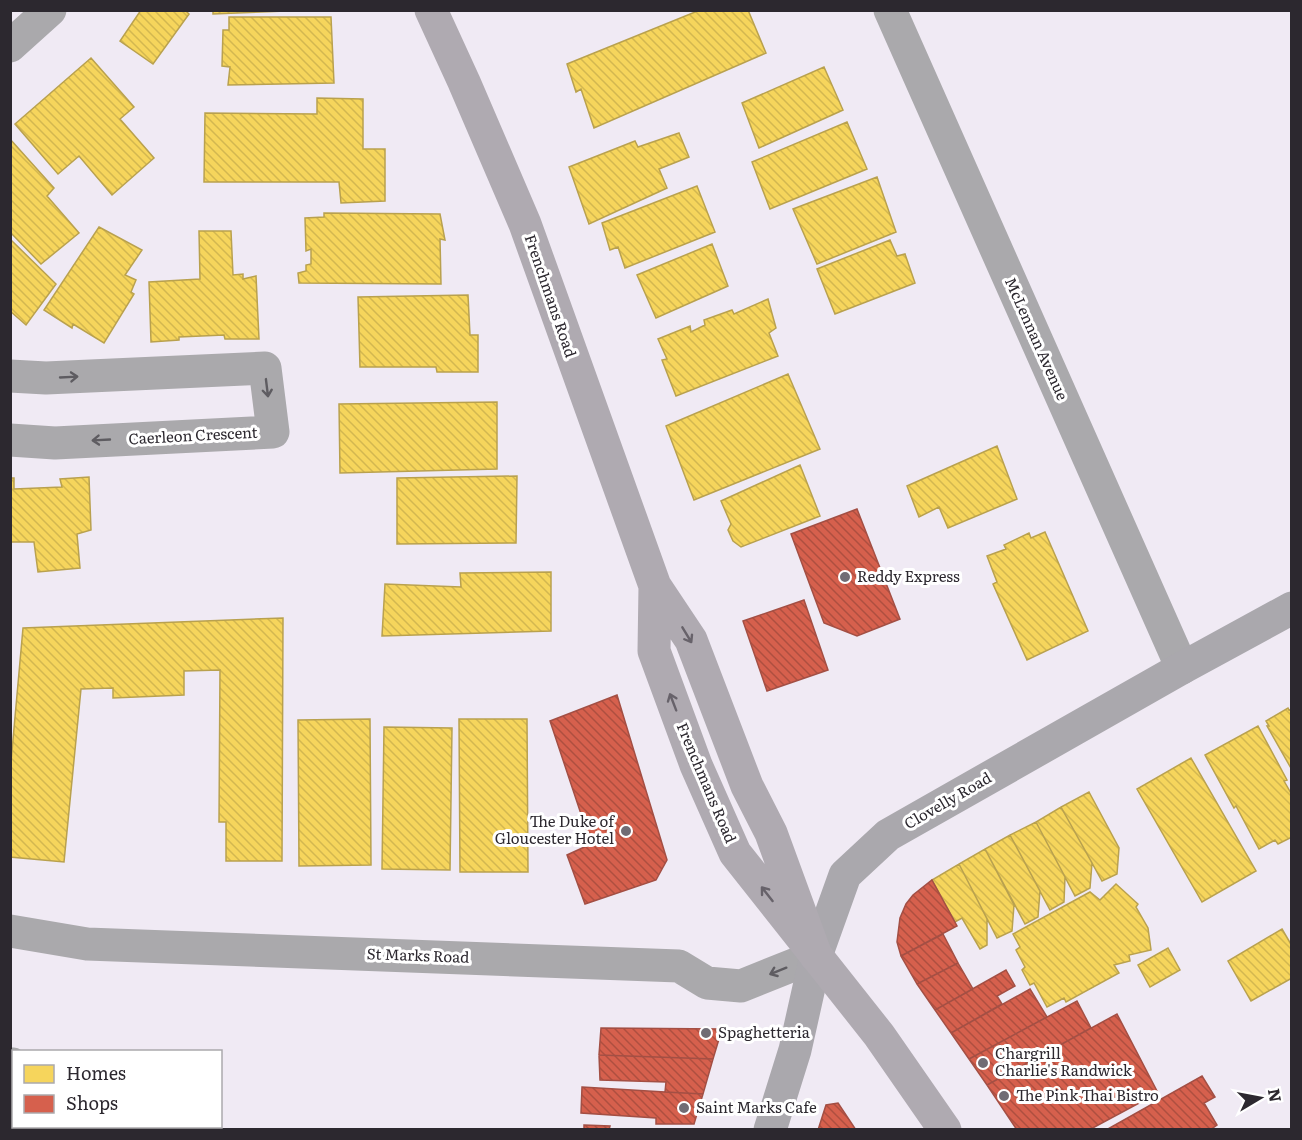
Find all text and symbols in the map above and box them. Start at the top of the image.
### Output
street label: Frenchmans Road [520,231,583,360]
street label: McLennan Avenue [1000,273,1075,404]
one-way arrow [58,371,78,382]
one-way arrow [262,377,273,397]
street label: Caerleon Crescent [128,420,258,449]
one-way arrow [92,435,112,446]
place label: Reddy Express [857,564,960,587]
marker: Reddy Express [838,570,852,584]
one-way arrow [682,626,694,643]
one-way arrow [666,693,677,712]
street label: Frenchmans Road [672,719,743,846]
street label: Clovelly Road [899,765,995,834]
place label: The Duke of Gloucester Hotel [495,809,615,849]
marker: The Duke of Gloucester Hotel [619,824,633,838]
one-way arrow [760,886,773,902]
street label: St Marks Road [366,941,470,968]
one-way arrow [769,966,788,977]
place label: Spaghetteria [718,1020,811,1043]
marker: Spaghetteria [699,1026,713,1040]
place label: Chargrill Charlie's Randwick [995,1041,1133,1081]
legend [12,1050,222,1128]
marker: Chargrill Charlie's Randwick [976,1056,990,1070]
text: Homes [66,1059,126,1086]
north arrow [1230,1068,1290,1128]
place label: The Pink Thai Bistro [1016,1083,1159,1106]
text: N [1263,1087,1289,1104]
text: Shops [66,1089,118,1116]
marker: The Pink Thai Bistro [997,1089,1011,1103]
place label: Saint Marks Cafe [696,1095,817,1118]
marker: Saint Marks Cafe [677,1101,691,1115]

